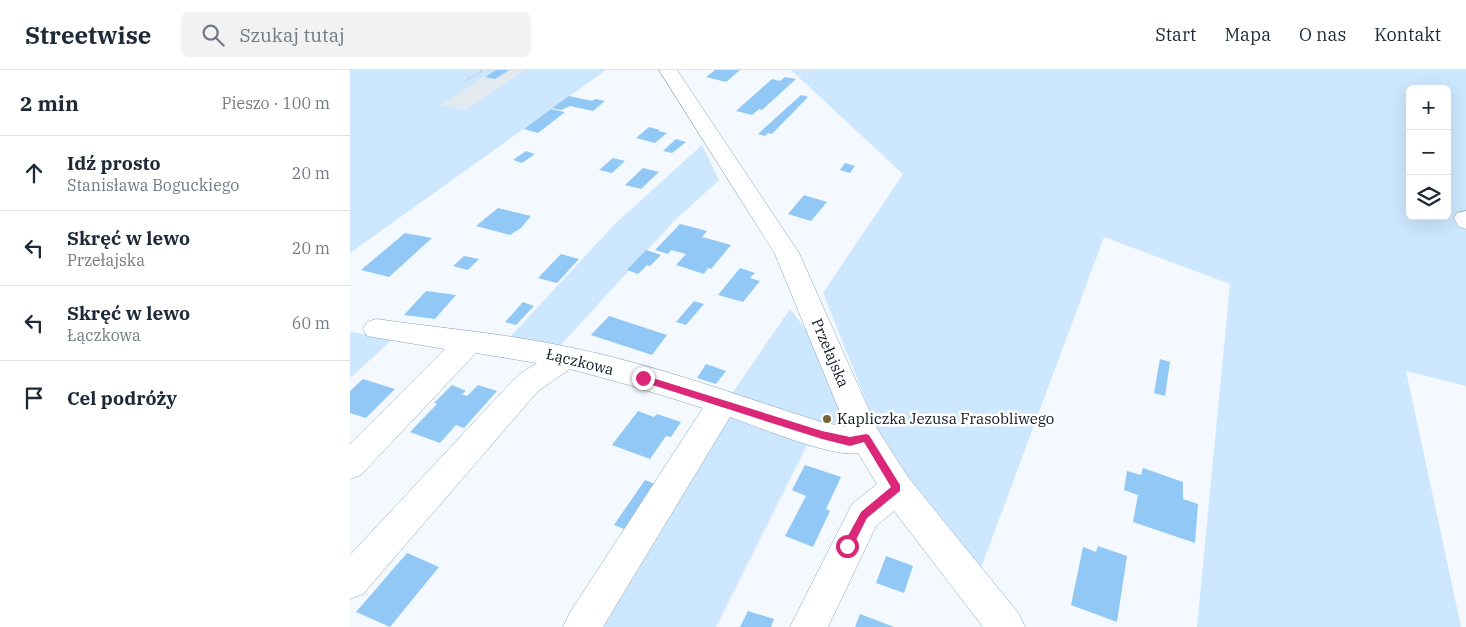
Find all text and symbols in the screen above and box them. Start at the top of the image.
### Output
search box [181,12,531,57]
text: Streetwise [25,19,151,51]
icon: search [199,21,227,49]
text: Szukaj tutaj [239,23,345,47]
text: Start [1155,23,1196,46]
text: Mapa [1224,23,1271,46]
text: O nas [1299,23,1346,46]
text: Kontakt [1374,23,1441,46]
map controls [1406,85,1451,220]
button: + [1406,85,1451,130]
text: 2 min [20,89,79,117]
text: Pieszo · 100 m [222,93,330,113]
button: − [1406,130,1451,175]
text: Idź prosto [67,151,161,175]
icon: ahead [20,159,48,187]
text: 20 m [292,163,330,183]
text: Stanisława Boguckiego [67,175,239,195]
button: layers [1406,175,1451,220]
text: Skręć w lewo [67,226,190,250]
icon: left [20,234,48,262]
text: 20 m [292,238,330,258]
text: Przełajska [67,250,145,270]
text: Skręć w lewo [67,301,190,325]
icon: left [20,309,48,337]
text: 60 m [292,313,330,333]
street label: Przełajska [807,315,853,390]
text: Łączkowa [67,325,141,345]
street label: Łączkowa [544,344,616,379]
route end [632,367,655,390]
icon: arrive [20,384,48,412]
text: Cel podróży [67,386,177,410]
place label: Kapliczka Jezusa Frasobliwego [837,409,1054,428]
marker: Kapliczka Jezusa Frasobliwego [821,413,833,425]
route start [836,535,859,558]

